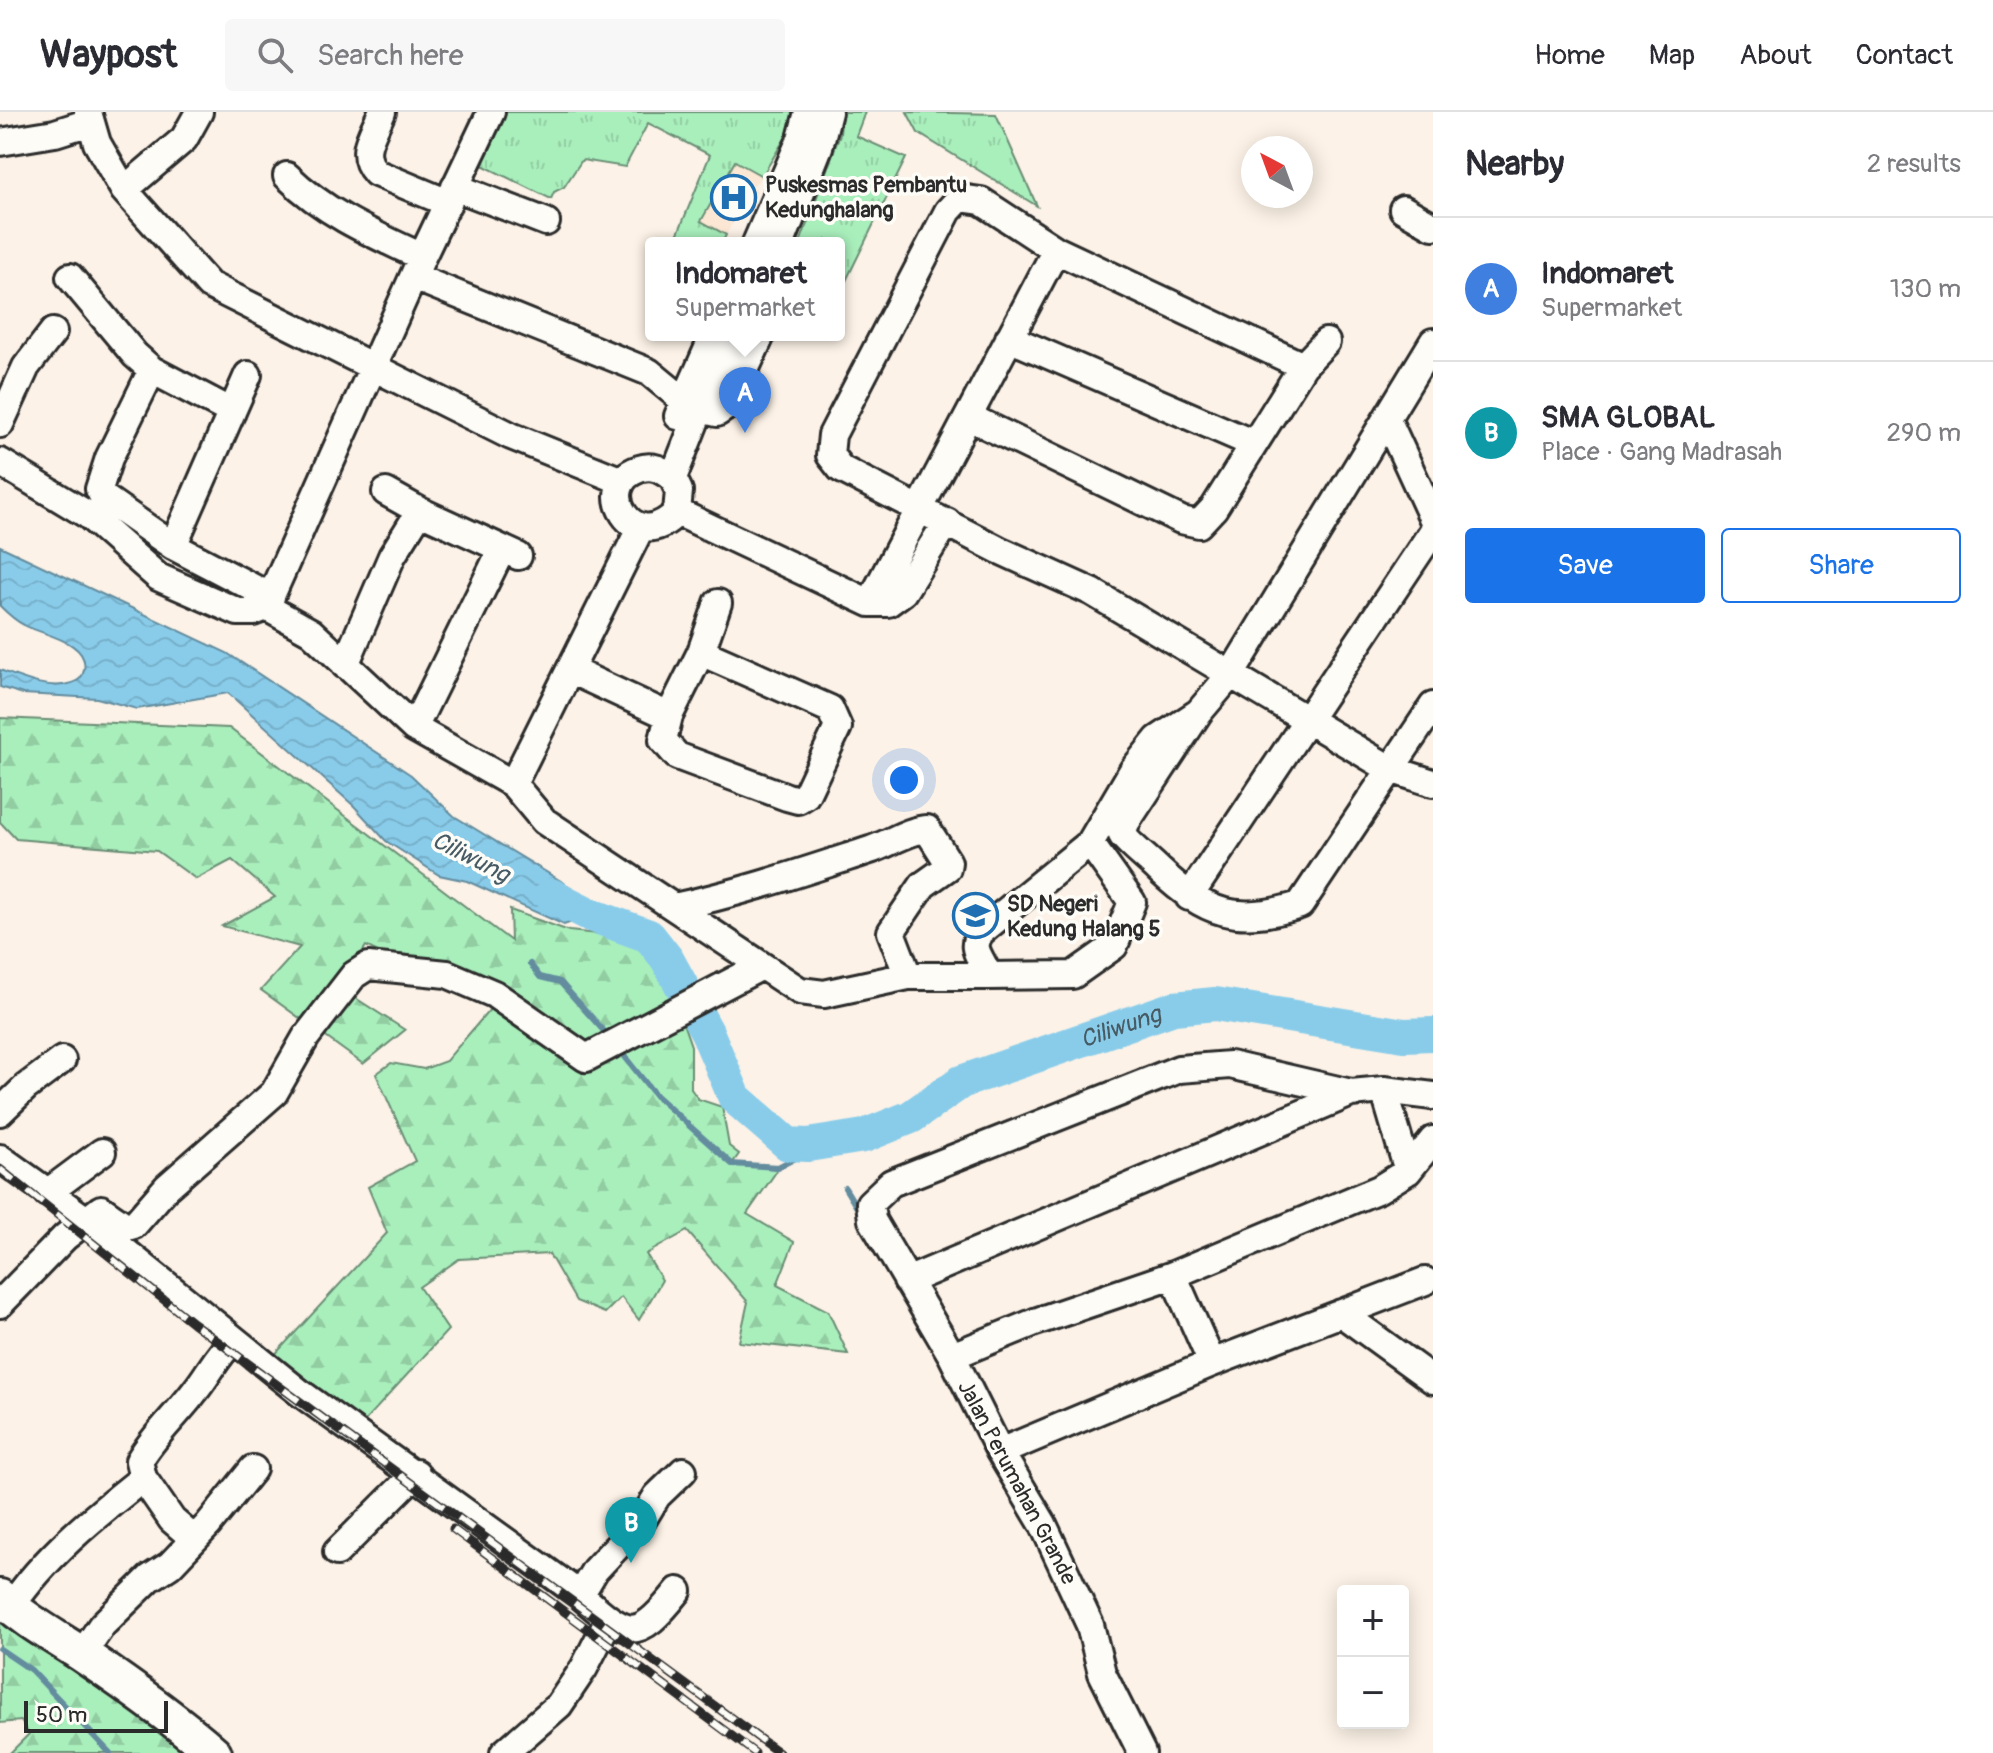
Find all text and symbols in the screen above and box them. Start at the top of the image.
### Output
search box [225,19,785,91]
text: Waypost [40,31,177,79]
icon: search [253,33,297,77]
text: Search here [317,37,464,74]
text: Home [1534,38,1605,73]
text: Map [1649,38,1695,73]
text: About [1739,38,1812,73]
text: Contact [1856,38,1953,73]
north arrow [1241,136,1313,208]
text: Nearby [1465,143,1564,186]
text: 2 results [1867,148,1961,180]
place label: Puskesmas Pembantu Kedunghalang [765,171,967,224]
hospital icon: Puskesmas Pembantu Kedunghalang [710,173,758,221]
popup [645,237,845,341]
text: Indomaret [674,255,807,292]
text: Indomaret [1541,255,1673,292]
text: A [1483,273,1499,305]
text: 130 m [1890,273,1961,305]
text: Supermarket [674,292,816,324]
text: Supermarket [1541,292,1682,324]
pin: A [719,367,771,433]
text: SMA GLOBAL [1541,399,1715,436]
text: B [1484,417,1498,449]
text: 290 m [1887,417,1961,449]
text: Place · Gang Madrasah [1541,436,1782,468]
button: Save [1465,528,1705,603]
button: Share [1721,528,1961,603]
your location [884,760,924,800]
water label: Ciliwung [427,826,516,890]
place label: SD Negeri Kedung Halang 5 [1007,890,1161,943]
school or university icon: SD Negeri Kedung Halang 5 [952,892,1000,940]
water label: Ciliwung [1077,999,1166,1054]
street label: Jalan Perumahan Grande [951,1376,1083,1589]
pin: B [605,1497,657,1563]
map controls [1337,1585,1409,1729]
button: + [1337,1585,1409,1657]
button: − [1337,1657,1409,1729]
scale bar [24,1697,168,1733]
text: 50 m [36,1701,87,1729]

